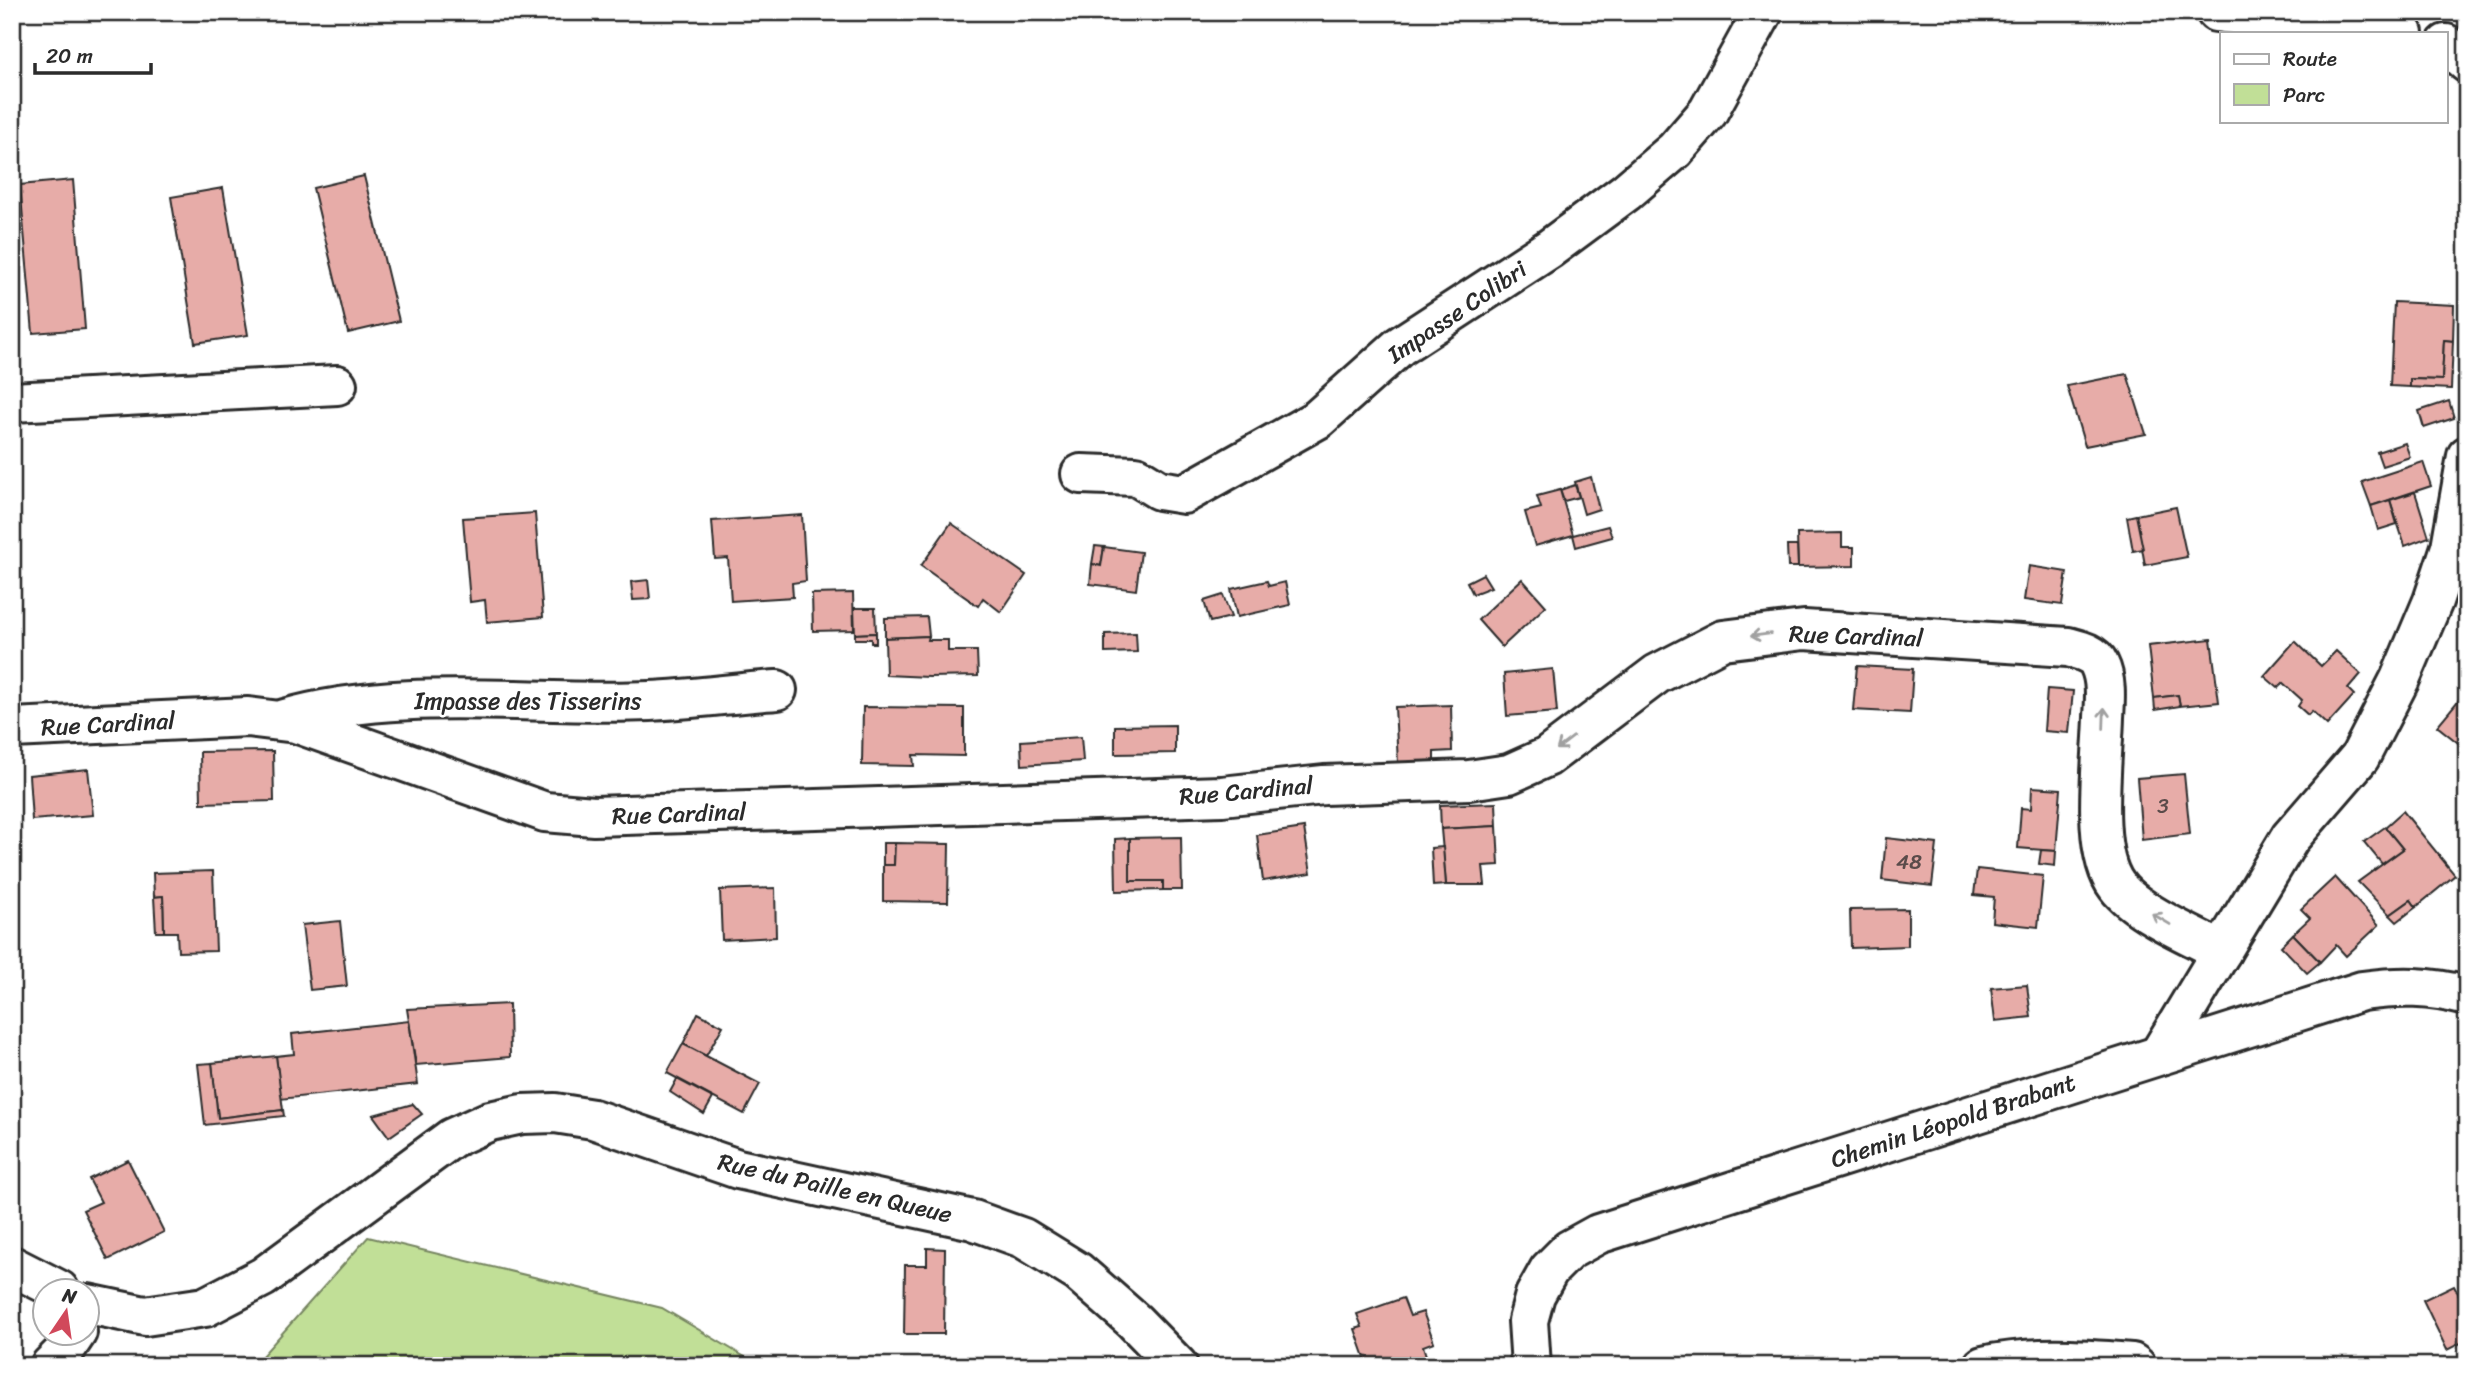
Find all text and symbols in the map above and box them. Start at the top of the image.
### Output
scale bar [35,32,150,76]
legend [2220,32,2448,122]
text: 20 m [46,37,93,75]
text: Route [2283,40,2337,78]
text: Parc [2283,76,2325,114]
street label: Impasse Colibri [1377,249,1537,375]
street label: Rue Cardinal [1788,613,1925,659]
one-way arrow [1750,629,1773,642]
street label: Impasse des Tisserins [413,680,642,722]
street label: Rue Cardinal [40,699,177,748]
one-way arrow [2098,706,2111,729]
one-way arrow [1556,736,1575,751]
street label: Rue Cardinal [1177,764,1316,818]
house number: 3 [2157,787,2169,825]
street label: Rue Cardinal [611,791,748,837]
house number: 48 [1896,843,1922,881]
one-way arrow [2152,912,2172,926]
street label: Chemin Léopold Brabant [1825,1062,2081,1180]
street label: Rue du Paille en Queue [714,1141,956,1235]
north arrow [32,1276,102,1346]
text: N [59,1278,81,1314]

